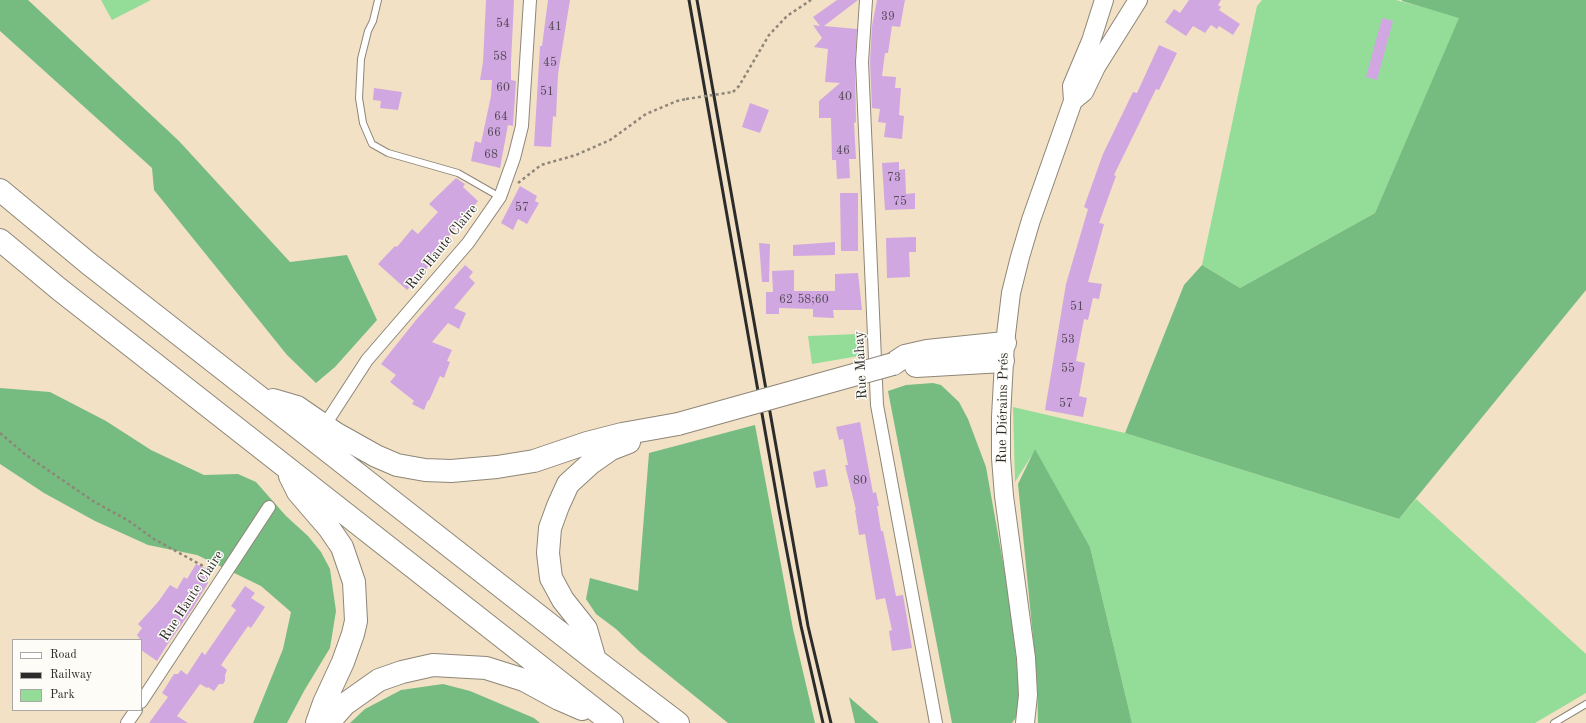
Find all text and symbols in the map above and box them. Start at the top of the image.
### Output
house number: 39 [881,10,895,24]
house number: 54 [496,17,510,31]
house number: 41 [548,20,562,34]
house number: 58 [493,50,507,64]
house number: 45 [543,56,557,70]
house number: 60 [496,81,510,95]
house number: 51 [540,85,554,99]
house number: 40 [838,90,852,104]
house number: 64 [494,110,508,124]
house number: 66 [487,126,501,140]
house number: 46 [836,144,850,158]
house number: 68 [484,148,498,162]
house number: 73 [887,171,901,185]
house number: 75 [893,195,907,209]
street label: Rue Haute Claire [403,201,481,293]
house number: 57 [515,201,529,215]
house number: 62 [779,293,793,307]
house number: 58;60 [797,293,829,307]
house number: 51 [1070,300,1084,314]
street label: Rue Mahay [851,330,871,400]
house number: 53 [1061,333,1075,347]
street label: Rue Diérains Prés [994,352,1012,464]
house number: 55 [1061,362,1075,376]
house number: 57 [1059,397,1073,411]
house number: 80 [853,474,867,488]
street label: Rue Haute Claire [156,548,228,644]
legend [12,639,142,711]
text: Road [50,649,77,661]
text: Railway [50,669,92,681]
text: Park [50,689,75,701]

